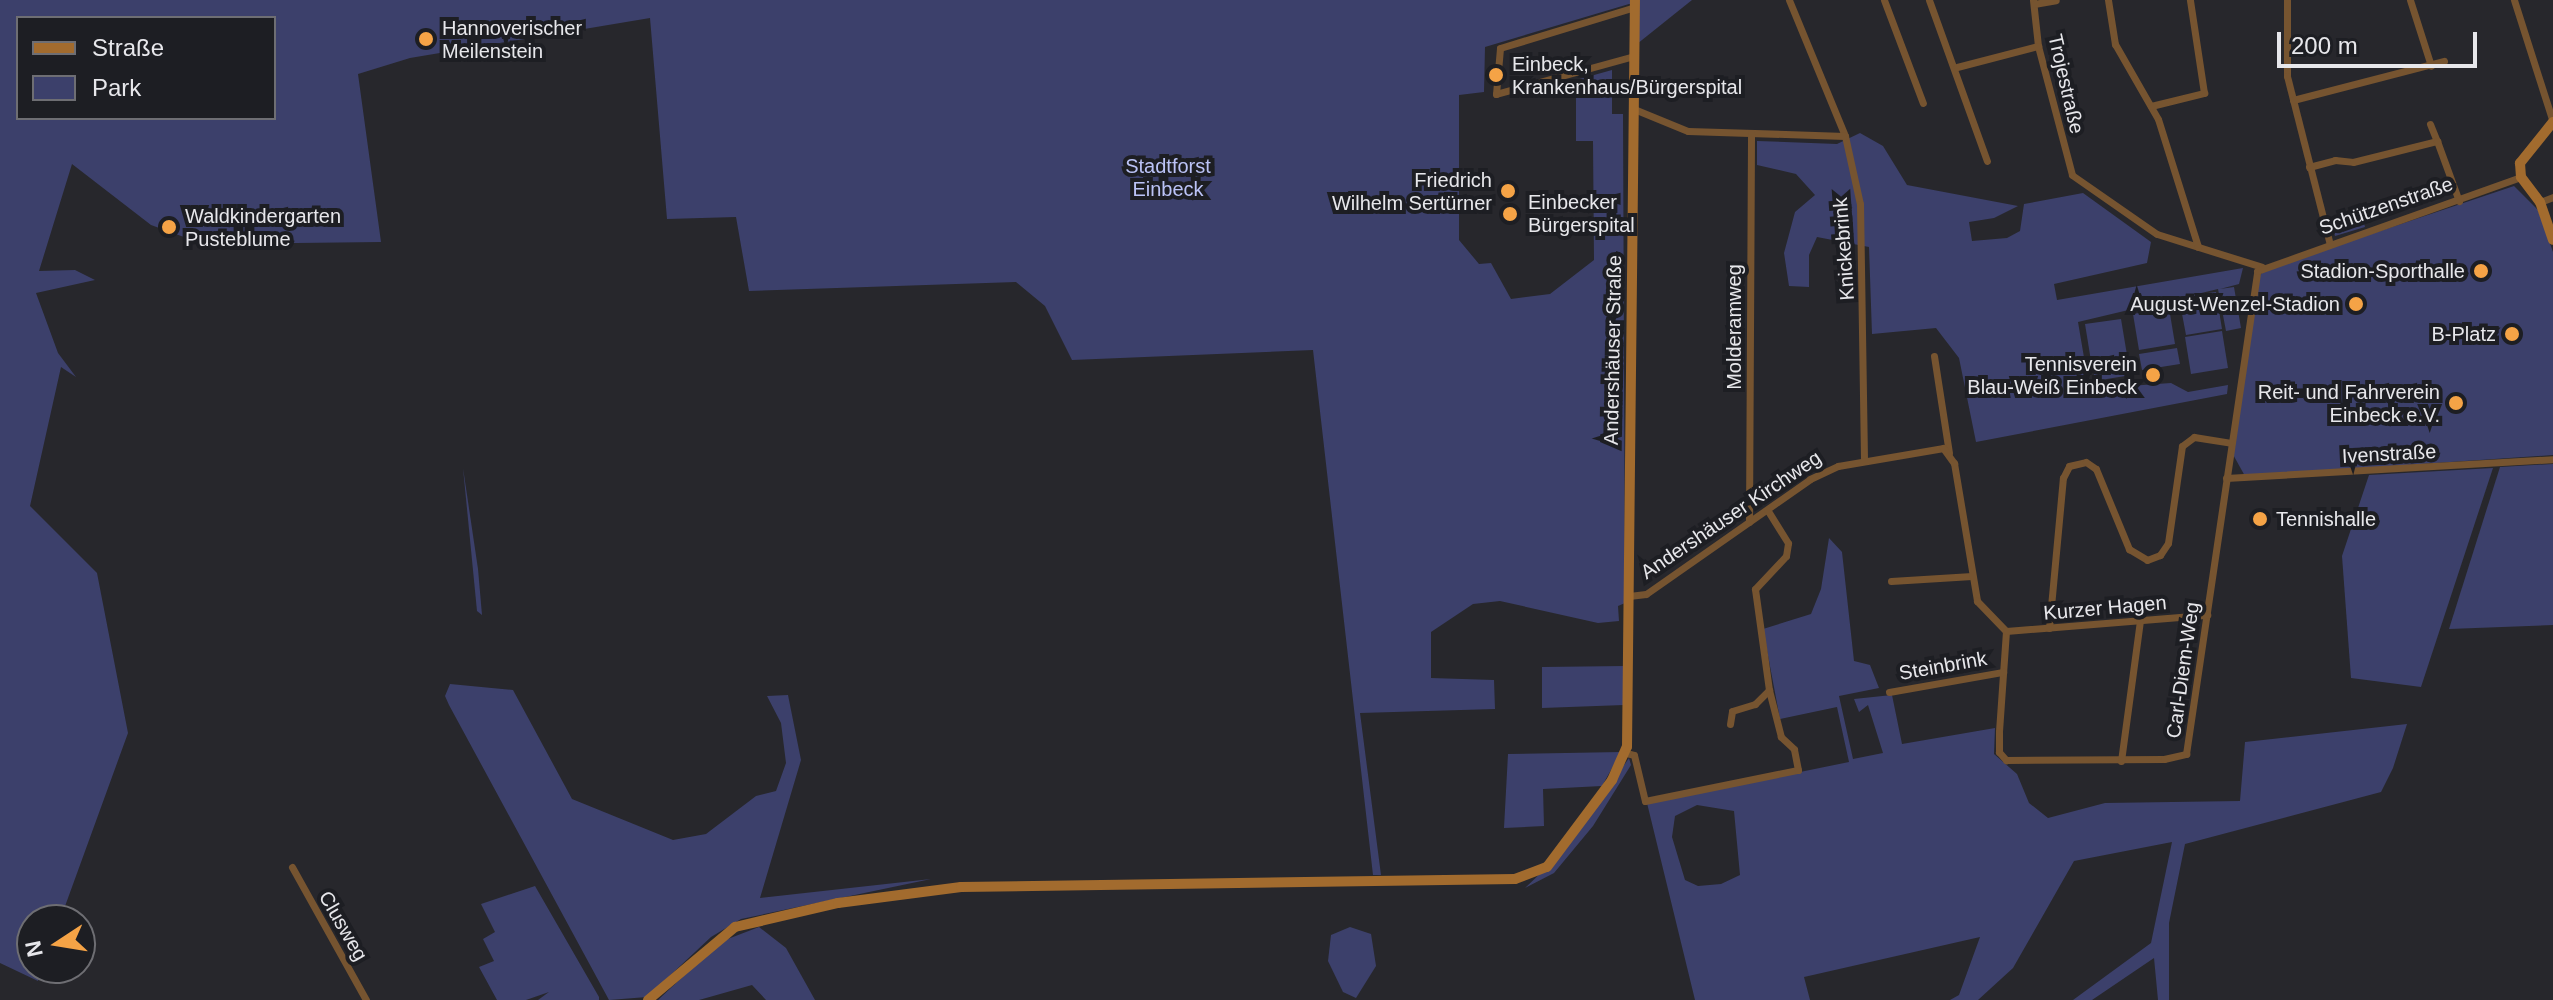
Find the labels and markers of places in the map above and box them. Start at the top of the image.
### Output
place label: Hannoverischer Meilenstein [442,16,582,63]
marker: Hannoverischer Meilenstein [417,30,435,48]
place label: Einbeck, Krankenhaus/Bürgerspital [1512,52,1742,99]
marker: Einbeck, Krankenhaus/Bürgerspital [1487,66,1505,84]
place label: Friedrich Wilhelm Sertürner [1332,168,1492,215]
marker: Friedrich Wilhelm Sertürner [1499,182,1517,200]
place label: Einbecker Bürgerspital [1528,190,1635,237]
marker: Einbecker Bürgerspital [1499,203,1521,225]
place label: Waldkindergarten Pusteblume [185,204,341,251]
marker: Waldkindergarten Pusteblume [160,218,178,236]
place label: Stadion-Sporthalle [2300,259,2465,283]
marker: Stadion-Sporthalle [2472,262,2490,280]
place label: August-Wenzel-Stadion [2130,292,2340,316]
marker: August-Wenzel-Stadion [2347,295,2365,313]
place label: B-Platz [2432,322,2496,346]
marker: B-Platz [2503,325,2521,343]
place label: Tennisverein Blau-Weiß Einbeck [1967,352,2137,399]
marker: Tennisverein Blau-Weiß Einbeck [2144,366,2162,384]
place label: Reit- und Fahrverein Einbeck e.V. [2258,380,2440,427]
marker: Reit- und Fahrverein Einbeck e.V. [2447,394,2465,412]
place label: Tennishalle [2276,507,2376,531]
marker: Tennishalle [2251,510,2269,528]

